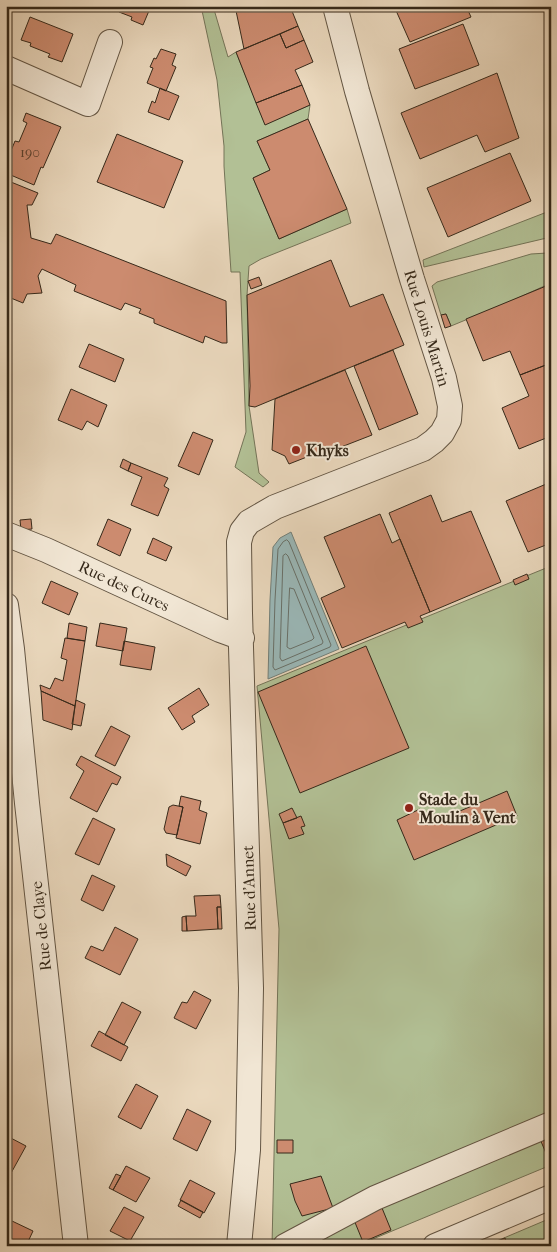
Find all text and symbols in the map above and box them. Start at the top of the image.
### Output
house number: 190 [20,144,40,161]
street label: Rue Louis Martin [400,267,454,389]
place label: Khyks [306,441,349,461]
marker: Khyks [290,444,302,456]
street label: Rue des Cures [76,557,173,615]
place label: Stade du Moulin à Vent [418,790,516,827]
marker: Stade du Moulin à Vent [403,802,415,814]
street label: Rue d'Annet [238,845,260,931]
street label: Rue de Claye [27,880,55,972]

